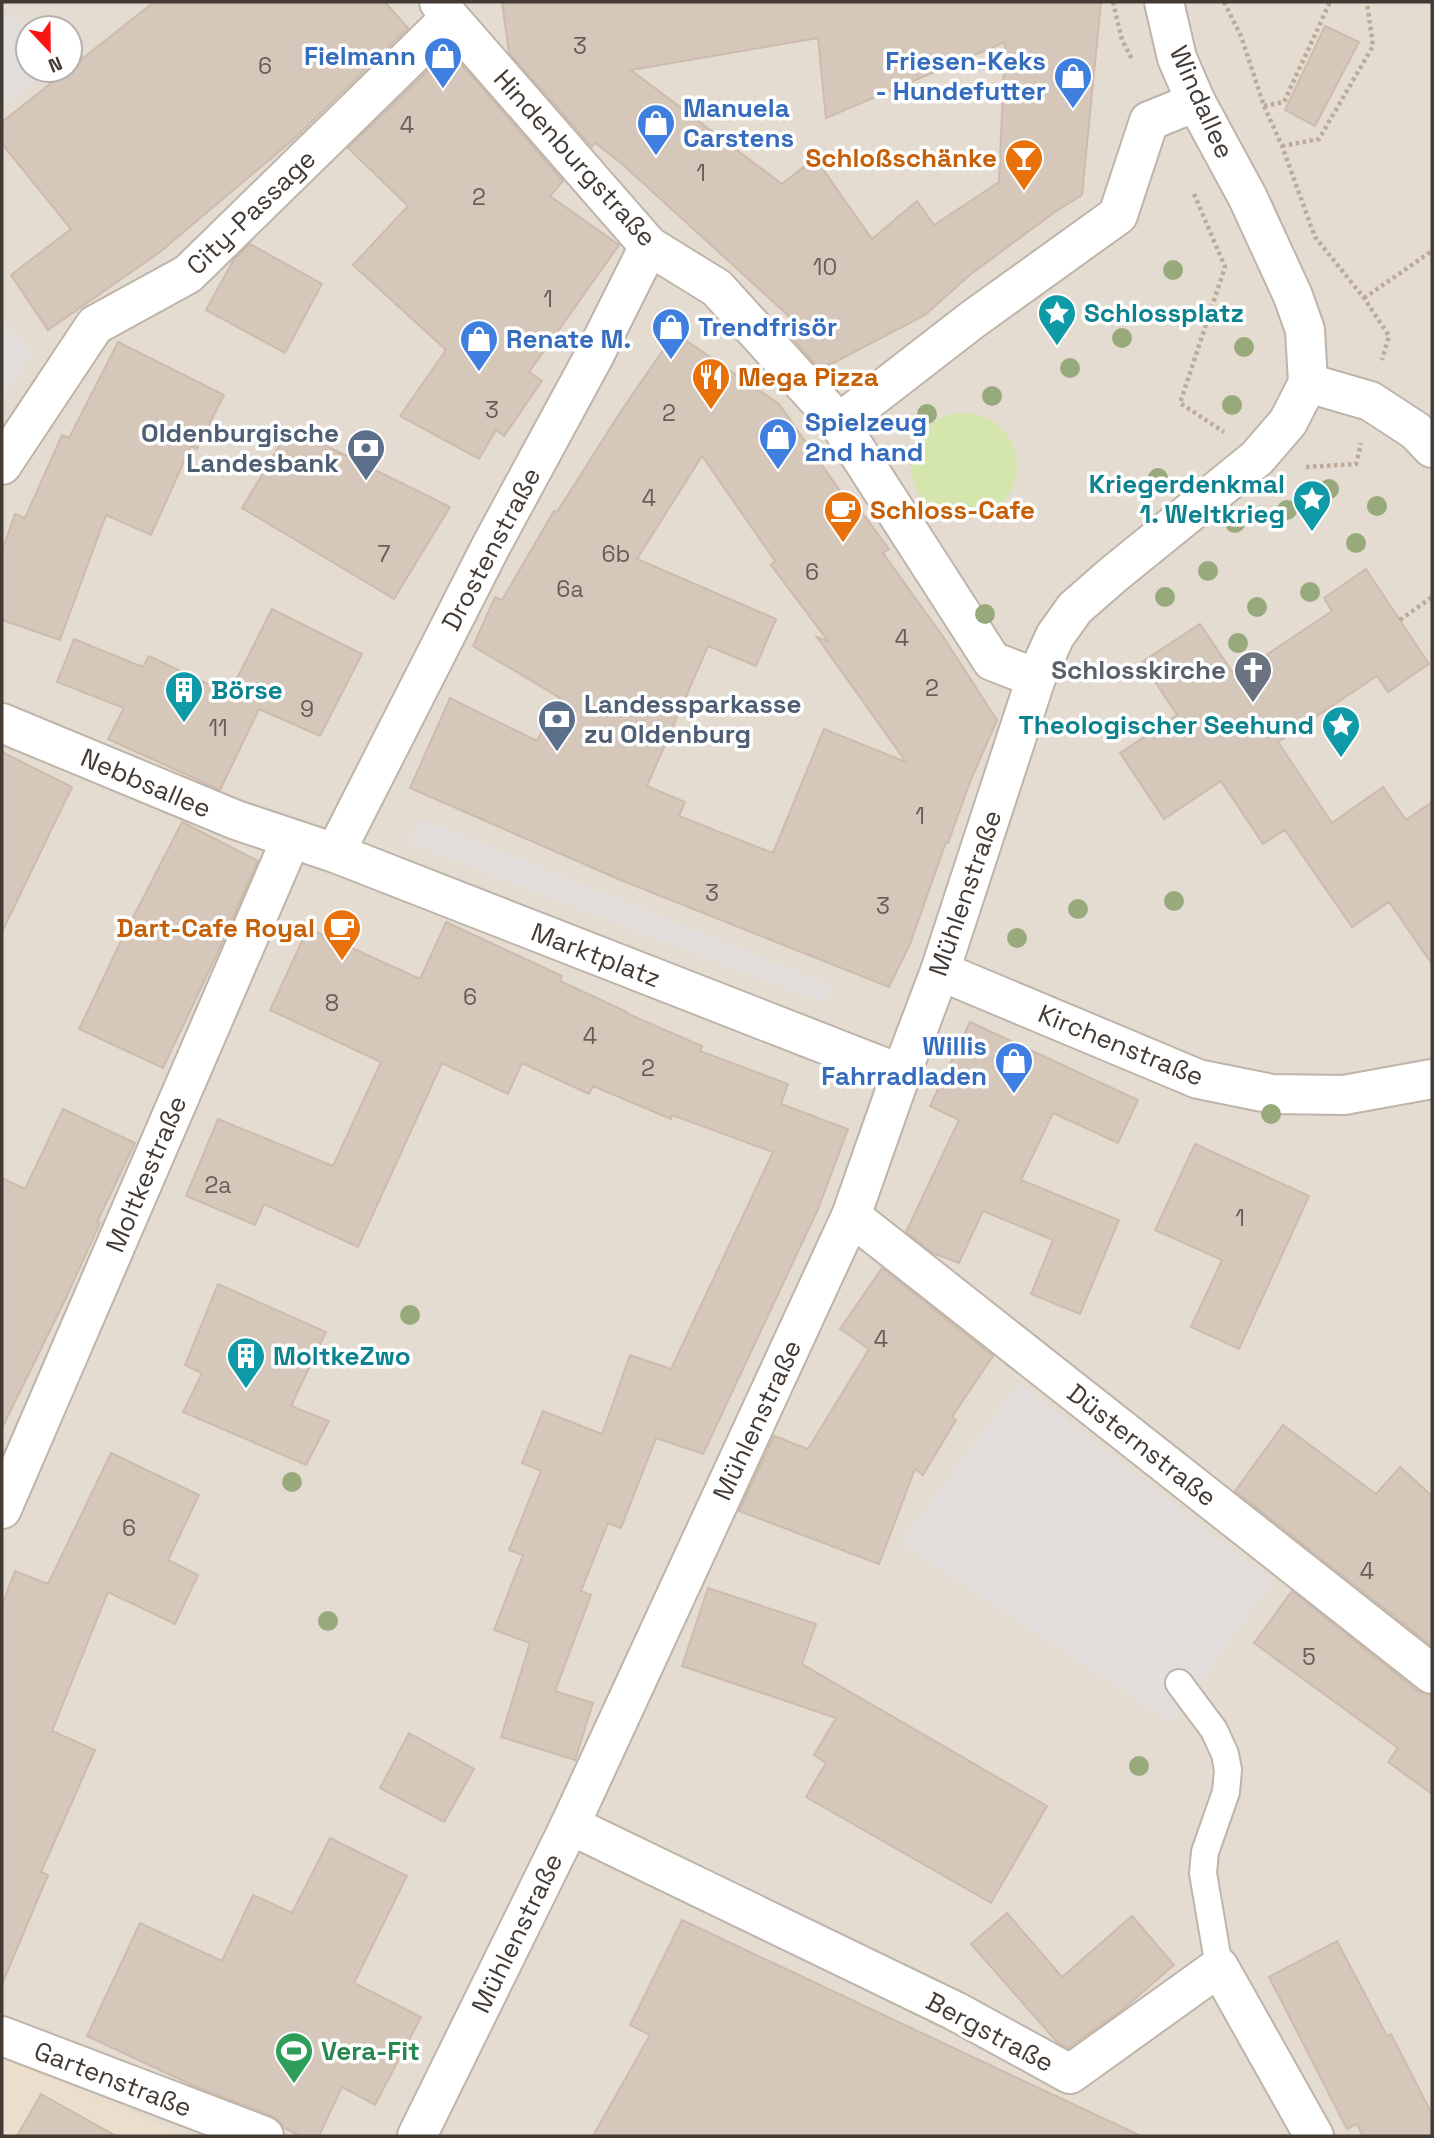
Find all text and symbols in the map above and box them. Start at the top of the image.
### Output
north arrow [14,14,84,84]
house number: 3 [573,31,587,61]
shop icon: Fielmann [422,35,464,90]
place label: Fielmann [304,39,416,73]
street label: Windallee [1162,40,1242,164]
place label: Friesen-Keks - Hundefutter [876,44,1046,108]
text: N [45,50,66,78]
house number: 6 [258,51,272,81]
shop icon: Friesen-Keks - Hundefutter [1052,55,1094,110]
street label: Hindenburgstraße [486,62,664,254]
place label: Manuela Carstens [683,91,794,155]
shop icon: Manuela Carstens [635,102,677,157]
house number: 4 [400,110,414,140]
bar icon: Schloßschänke [1003,137,1045,192]
place label: Schloßschänke [805,141,997,175]
street label: City-Passage [179,142,323,282]
house number: 1 [696,158,706,188]
house number: 2 [472,182,486,212]
house number: 10 [813,252,837,282]
house number: 1 [543,284,553,314]
place icon: Schlossplatz [1036,292,1078,347]
place label: Schlossplatz [1084,296,1244,330]
shop icon: Trendfrisör [650,306,692,361]
place label: Trendfrisör [698,310,837,344]
shop icon: Renate M. [458,318,500,373]
place label: Renate M. [506,322,631,356]
restaurant icon: Mega Pizza [690,356,732,411]
place label: Mega Pizza [738,360,879,394]
house number: 3 [485,395,499,425]
house number: 2 [662,398,676,428]
place label: Spielzeug 2nd hand [805,405,927,469]
place label: Oldenburgische Landesbank [141,416,339,480]
shop icon: Spielzeug 2nd hand [757,416,799,471]
bank icon: Oldenburgische Landesbank [345,427,387,482]
street label: Drostenstraße [434,461,548,637]
place label: Kriegerdenkmal 1. Weltkrieg [1089,467,1285,531]
place icon: Kriegerdenkmal 1. Weltkrieg [1291,478,1333,533]
house number: 4 [642,483,656,513]
cafe icon: Schloss-Cafe [822,489,864,544]
place label: Schloss-Cafe [870,493,1035,527]
house number: 7 [378,539,391,569]
house number: 6b [602,539,630,569]
house number: 6 [805,557,819,587]
house number: 6a [556,574,584,604]
house number: 4 [895,623,909,653]
church icon: Schlosskirche [1232,649,1274,704]
place label: Schlosskirche [1051,653,1226,687]
building icon: Börse [163,669,205,724]
place label: Börse [211,673,283,707]
house number: 2 [925,673,939,703]
place label: Landessparkasse zu Oldenburg [584,687,801,751]
house number: 9 [300,694,314,724]
bank icon: Landessparkasse zu Oldenburg [536,698,578,753]
place icon: Theologischer Seehund [1320,704,1362,759]
place label: Theologischer Seehund [1018,708,1314,742]
house number: 11 [208,713,228,743]
street label: Nebbsallee [76,740,216,826]
house number: 1 [915,801,925,831]
street label: Mühlenstraße [921,805,1009,981]
house number: 3 [705,878,719,908]
house number: 3 [876,891,890,921]
cafe icon: Dart-Cafe Royal [321,907,363,962]
place label: Dart-Cafe Royal [116,911,315,945]
street label: Marktplatz [526,915,666,995]
house number: 6 [463,982,477,1012]
house number: 8 [325,988,339,1018]
street label: Kirchenstraße [1033,996,1209,1094]
house number: 4 [583,1021,597,1051]
place label: Willis Fahrradladen [821,1029,987,1093]
shop icon: Willis Fahrradladen [993,1040,1035,1095]
house number: 2 [641,1053,655,1083]
street label: Moltkestraße [98,1091,194,1257]
house number: 2a [204,1170,232,1200]
house number: 1 [1235,1203,1245,1233]
house number: 4 [874,1324,888,1354]
street label: Mühlenstraße [705,1334,809,1506]
building icon: MoltkeZwo [225,1335,267,1390]
place label: MoltkeZwo [273,1339,411,1373]
street label: Düsternstraße [1060,1376,1224,1514]
house number: 6 [122,1513,136,1543]
house number: 4 [1360,1556,1374,1586]
house number: 5 [1302,1642,1316,1672]
street label: Mühlenstraße [464,1848,570,2018]
street label: Bergstraße [920,1984,1060,2080]
sports icon: Vera-Fit [273,2030,315,2085]
street label: Gartenstraße [29,2033,197,2125]
place label: Vera-Fit [321,2034,420,2068]

